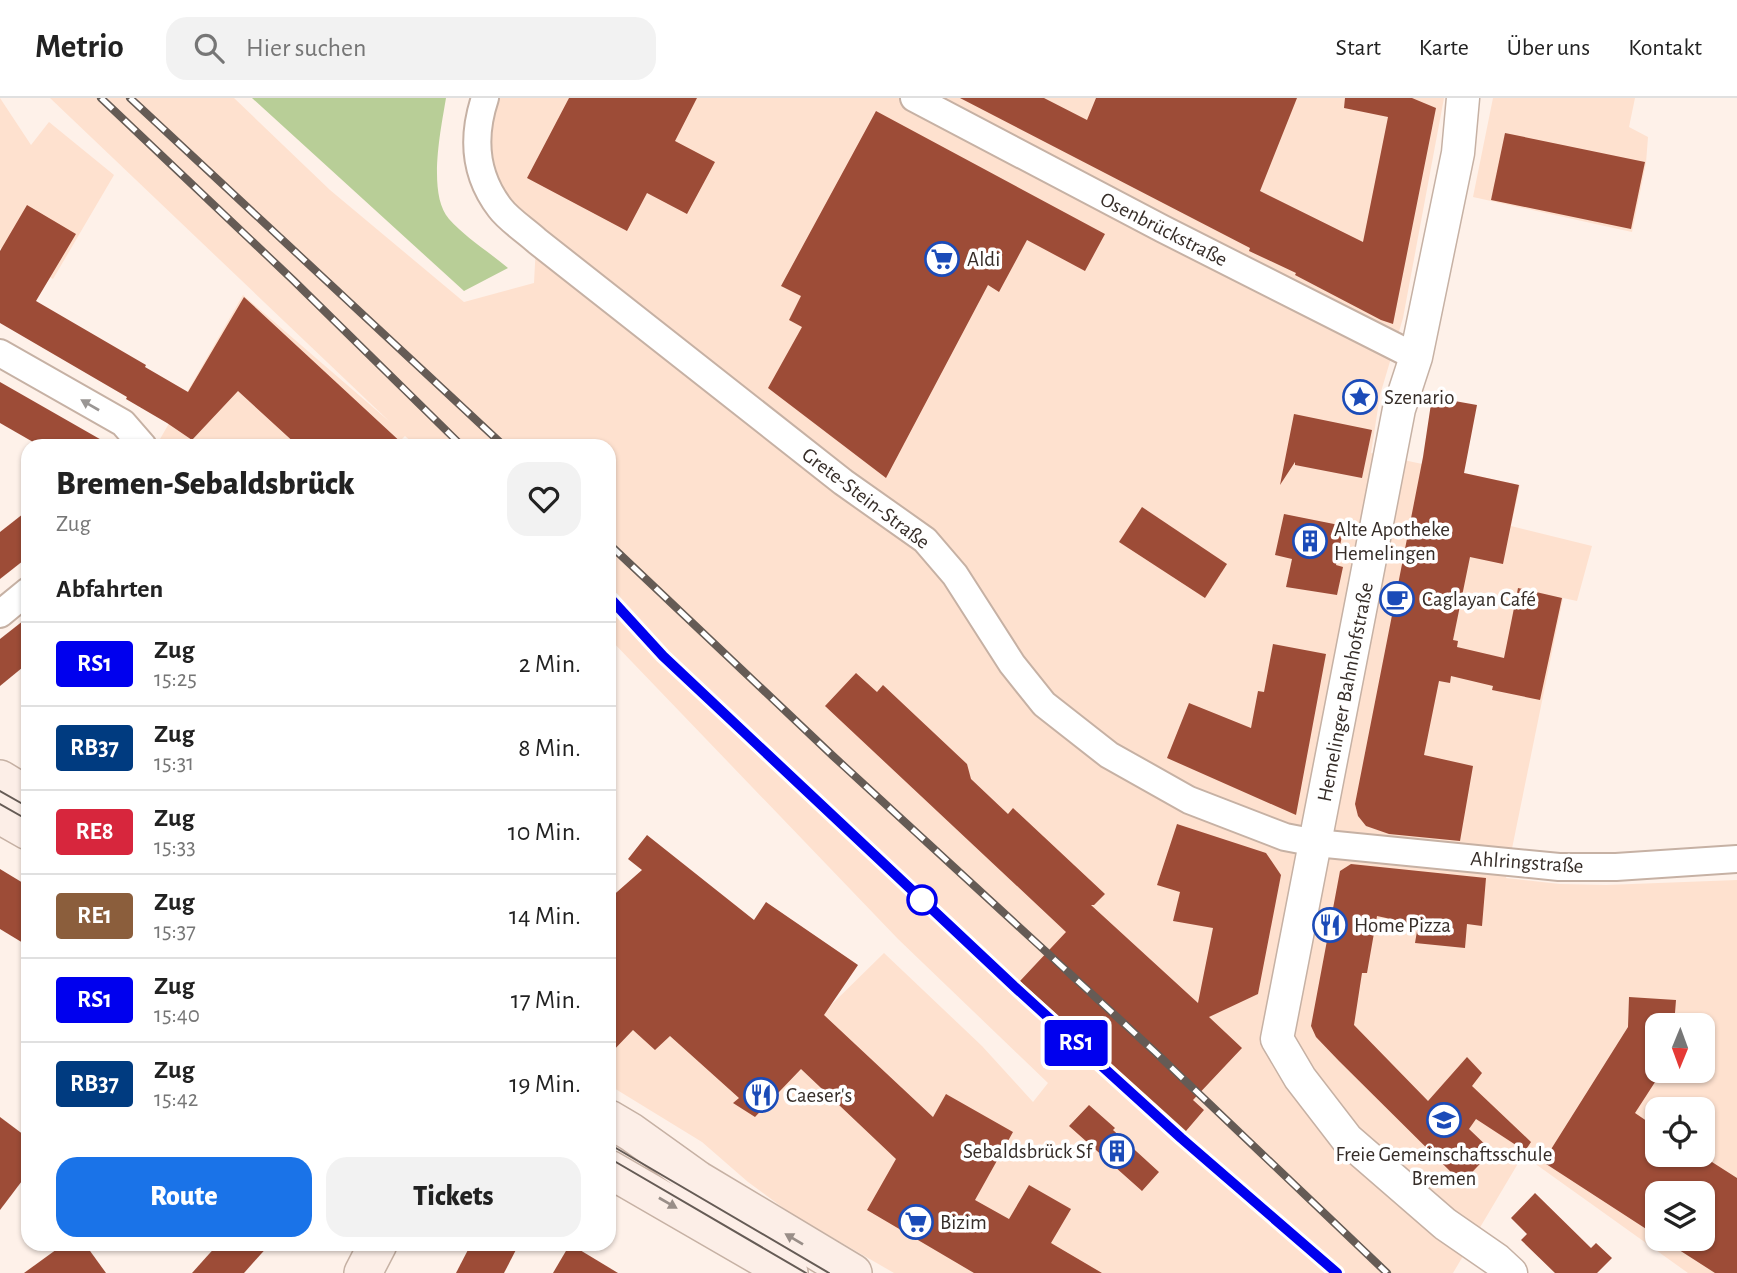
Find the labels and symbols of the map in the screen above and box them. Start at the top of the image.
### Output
street label: Osenbrückstraße [1097,188,1231,270]
supermarket icon: Aldi [923,240,961,278]
place label: Aldi [967,249,1000,270]
place icon: Szenario [1341,378,1379,416]
place label: Szenario [1384,387,1454,408]
one-way arrow [80,399,100,411]
street label: Grete-Stein-Straße [798,444,933,553]
place label: Alte Apotheke Hemelingen [1334,519,1450,564]
building icon: Alte Apotheke Hemelingen [1291,522,1329,560]
cafe icon: Caglayan Café [1378,580,1416,618]
street label: Hemelinger Bahnhofstraße [1314,581,1377,804]
place label: Caglayan Café [1422,589,1536,610]
street label: Ahlringstraße [1470,848,1584,877]
unlabelled marker [907,885,937,915]
restaurant icon: Home Pizza [1311,906,1349,944]
place label: Home Pizza [1354,915,1451,936]
north arrow [1645,1013,1715,1083]
line badge: RS1 [1036,1020,1116,1066]
restaurant icon: Caeser's [742,1076,780,1114]
place label: Caeser's [786,1085,852,1106]
school or university icon: Freie Gemeinschaftsschule Bremen [1425,1101,1463,1139]
building icon: Sebaldsbrück Sf [1098,1132,1136,1170]
place label: Sebaldsbrück Sf [963,1141,1094,1162]
place label: Freie Gemeinschaftsschule Bremen [1336,1144,1552,1189]
one-way arrow [658,1197,678,1209]
supermarket icon: Bizim [897,1203,935,1241]
place label: Bizim [940,1212,987,1233]
one-way arrow [784,1232,803,1245]

